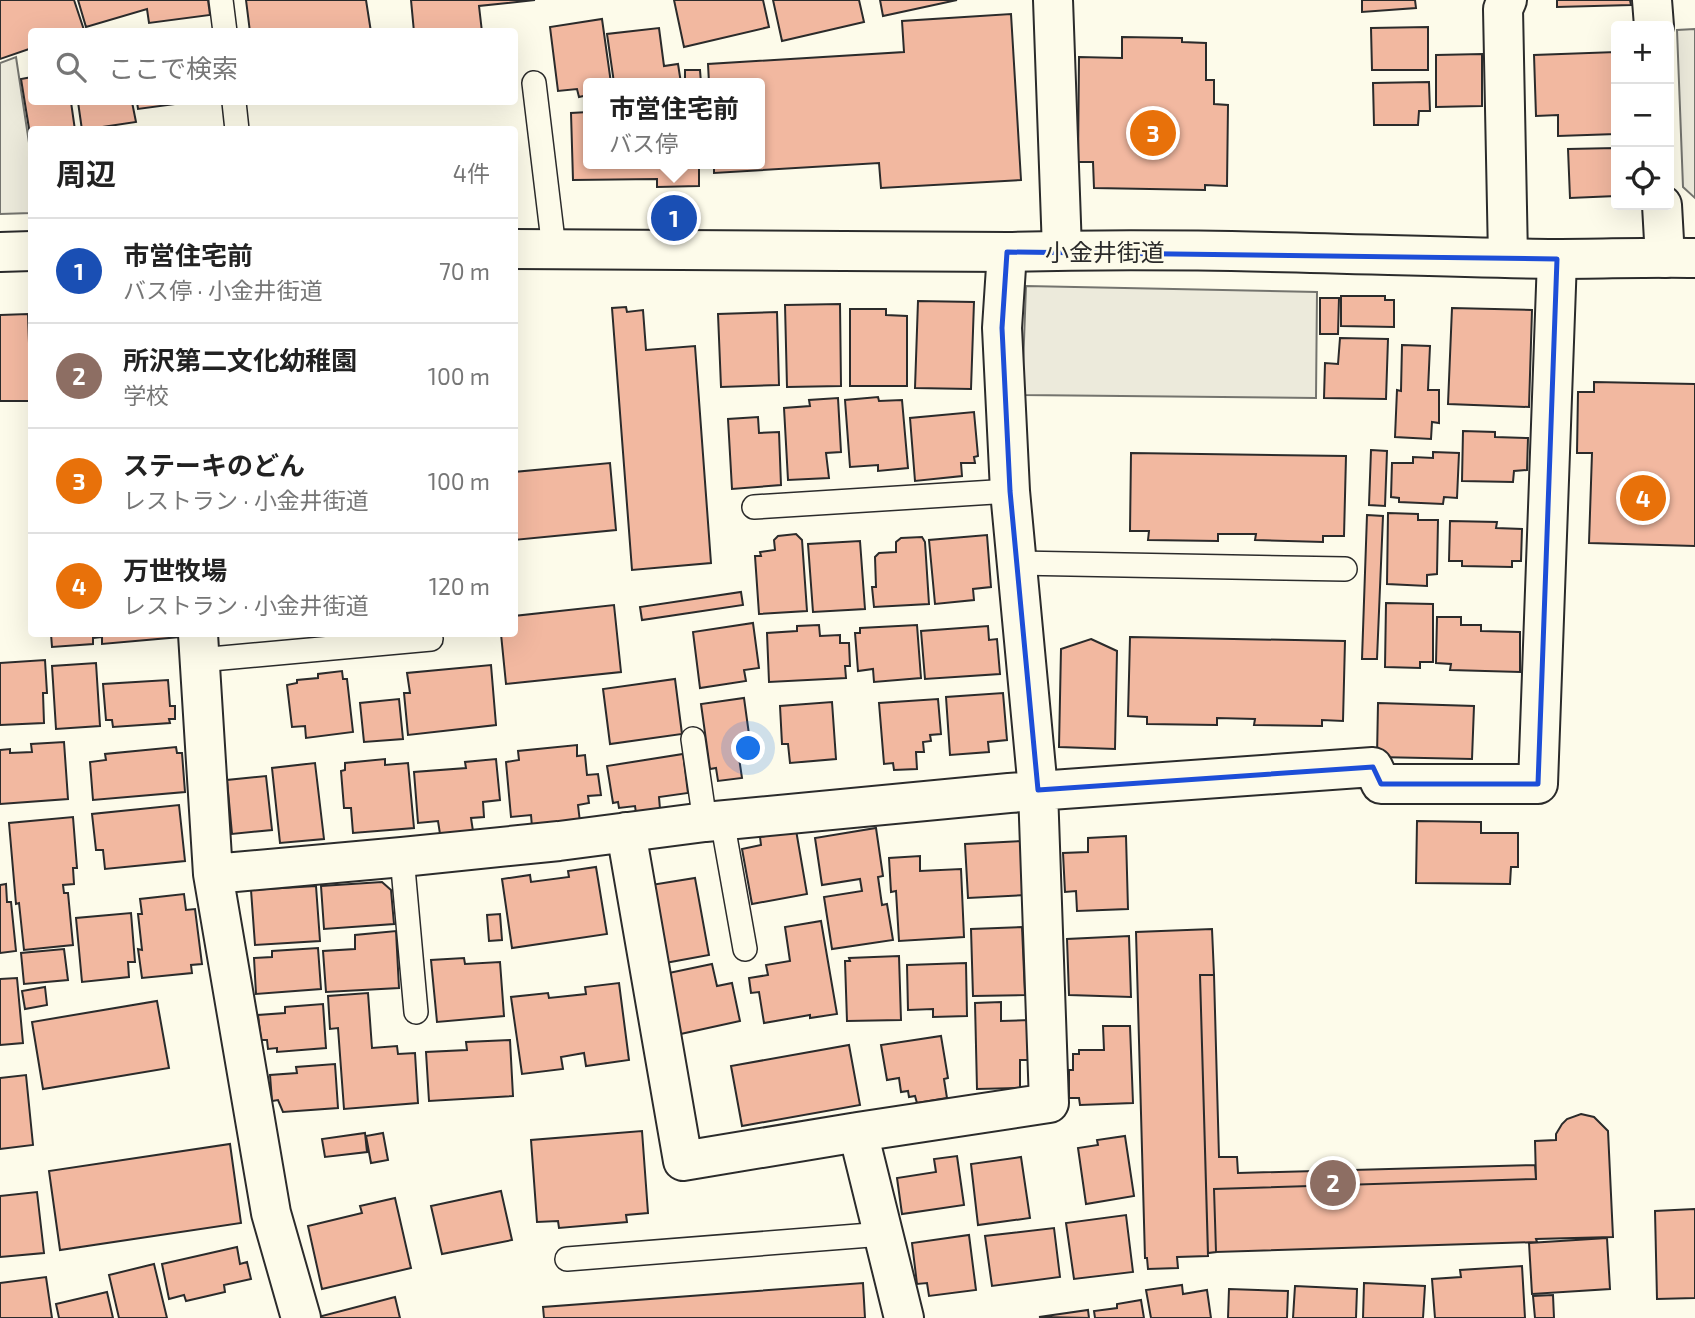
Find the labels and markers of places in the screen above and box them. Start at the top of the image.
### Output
pin: 3 [1130,107,1176,159]
pin: 1 [651,192,697,244]
pin: 4 [1620,472,1666,524]
pin: 2 [1310,1157,1356,1209]

